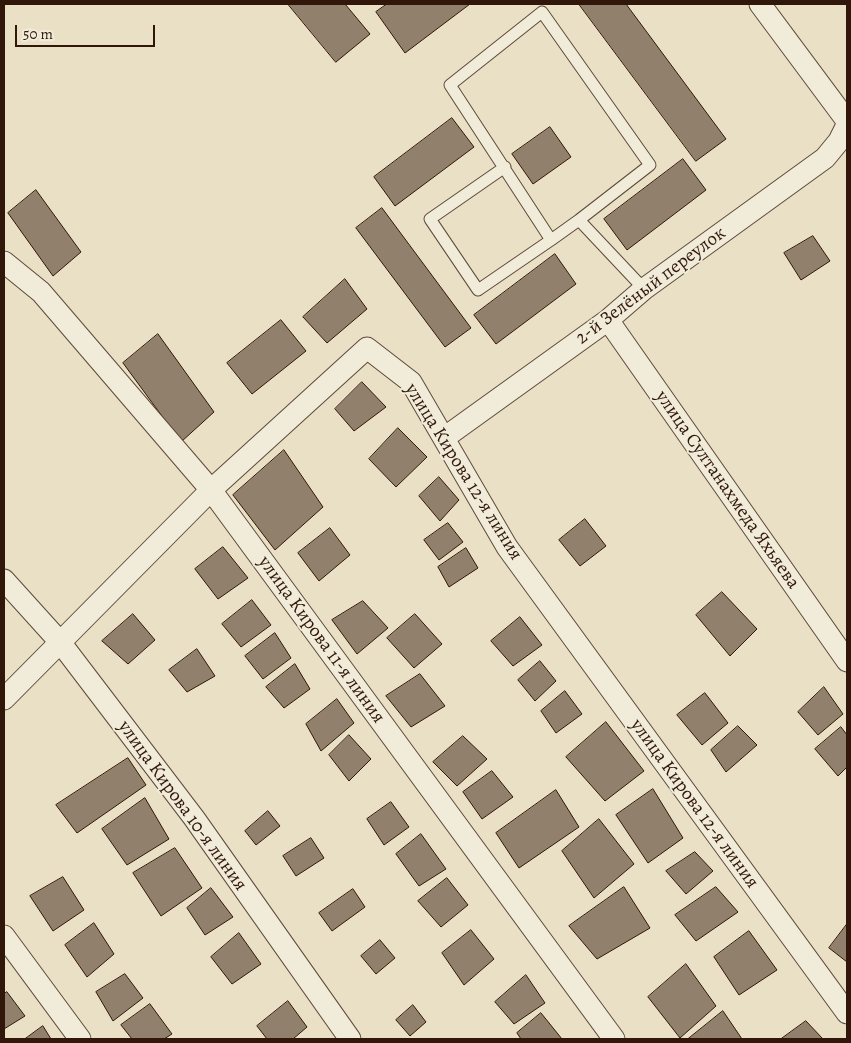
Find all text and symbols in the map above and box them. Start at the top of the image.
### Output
scale bar [18,15,158,47]
text: 50 m [23,24,53,44]
street label: 2-й Зелёный переулок [571,222,731,350]
street label: улица Кирова 12-я линия [399,379,527,565]
street label: улица Султанахмеда Яхьяева [650,387,804,593]
street label: улица Кирова 11-я линия [253,552,389,728]
street label: улица Кирова 12-я линия [625,715,763,893]
street label: улица Кирова 10-я линия [113,716,251,896]

